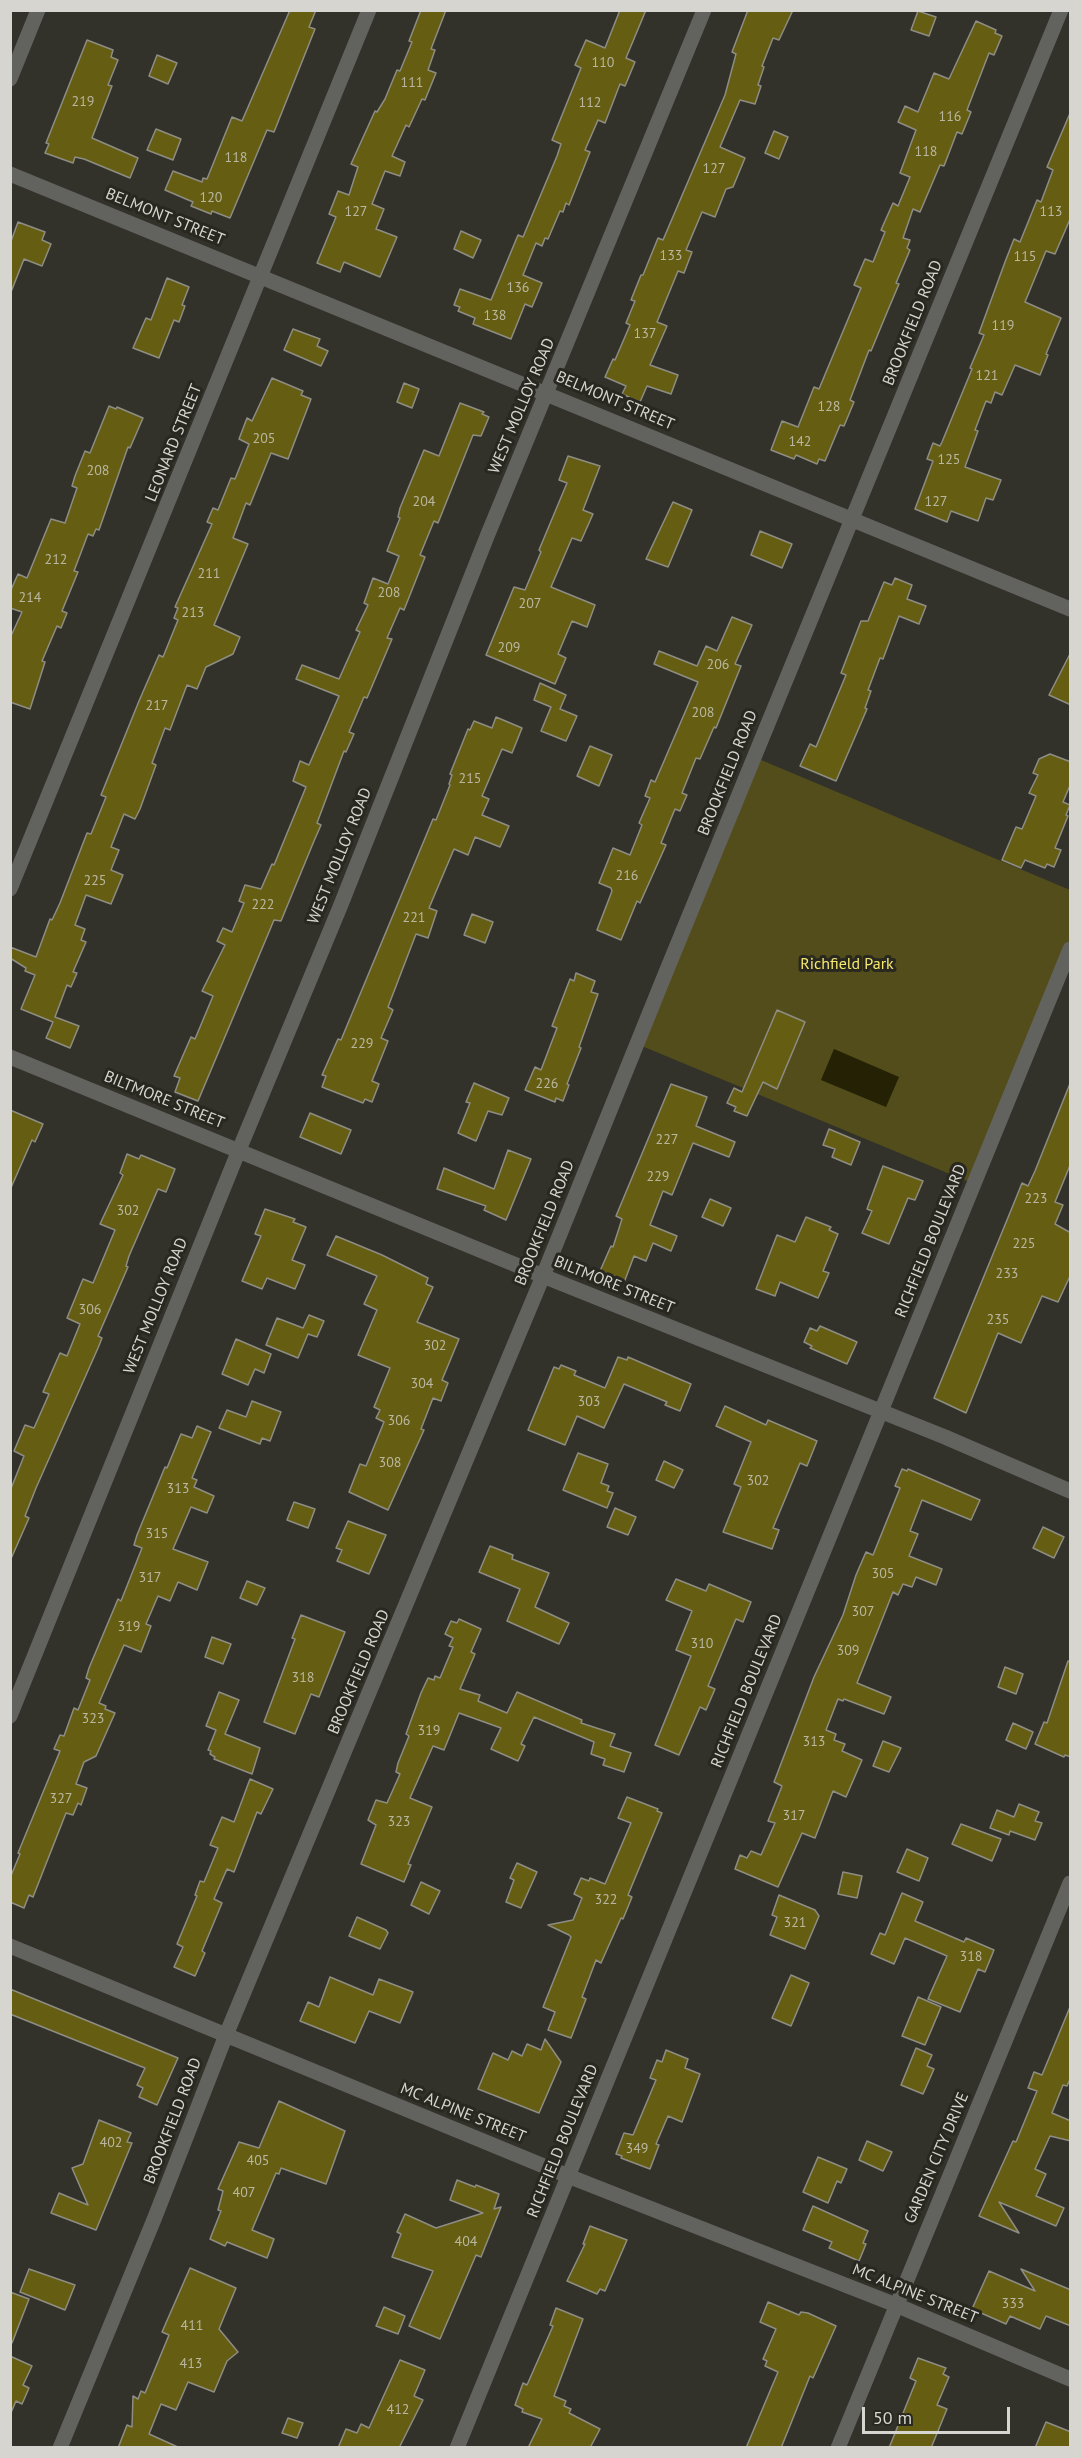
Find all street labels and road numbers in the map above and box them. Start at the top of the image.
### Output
street label: BELMONT STREET [103,184,227,250]
street label: BROOKFIELD ROAD [879,258,947,388]
street label: WEST MOLLOY ROAD [485,335,559,477]
street label: BELMONT STREET [553,367,677,435]
street label: LEONARD STREET [142,381,206,505]
street label: BROOKFIELD ROAD [694,708,762,838]
street label: WEST MOLLOY ROAD [304,785,376,927]
street label: BILTMORE STREET [101,1067,227,1133]
street label: BROOKFIELD ROAD [511,1158,579,1288]
street label: RICHFIELD BOULEVARD [891,1161,971,1321]
street label: WEST MOLLOY ROAD [120,1235,192,1377]
street label: BILTMORE STREET [551,1252,677,1318]
street label: BROOKFIELD ROAD [324,1607,394,1737]
street label: RICHFIELD BOULEVARD [707,1611,787,1771]
street label: BROOKFIELD ROAD [140,2055,206,2187]
street label: RICHFIELD BOULEVARD [523,2061,603,2221]
street label: MC ALPINE STREET [397,2079,529,2147]
street label: GARDEN CITY DRIVE [901,2089,973,2227]
street label: MC ALPINE STREET [849,2260,981,2328]

